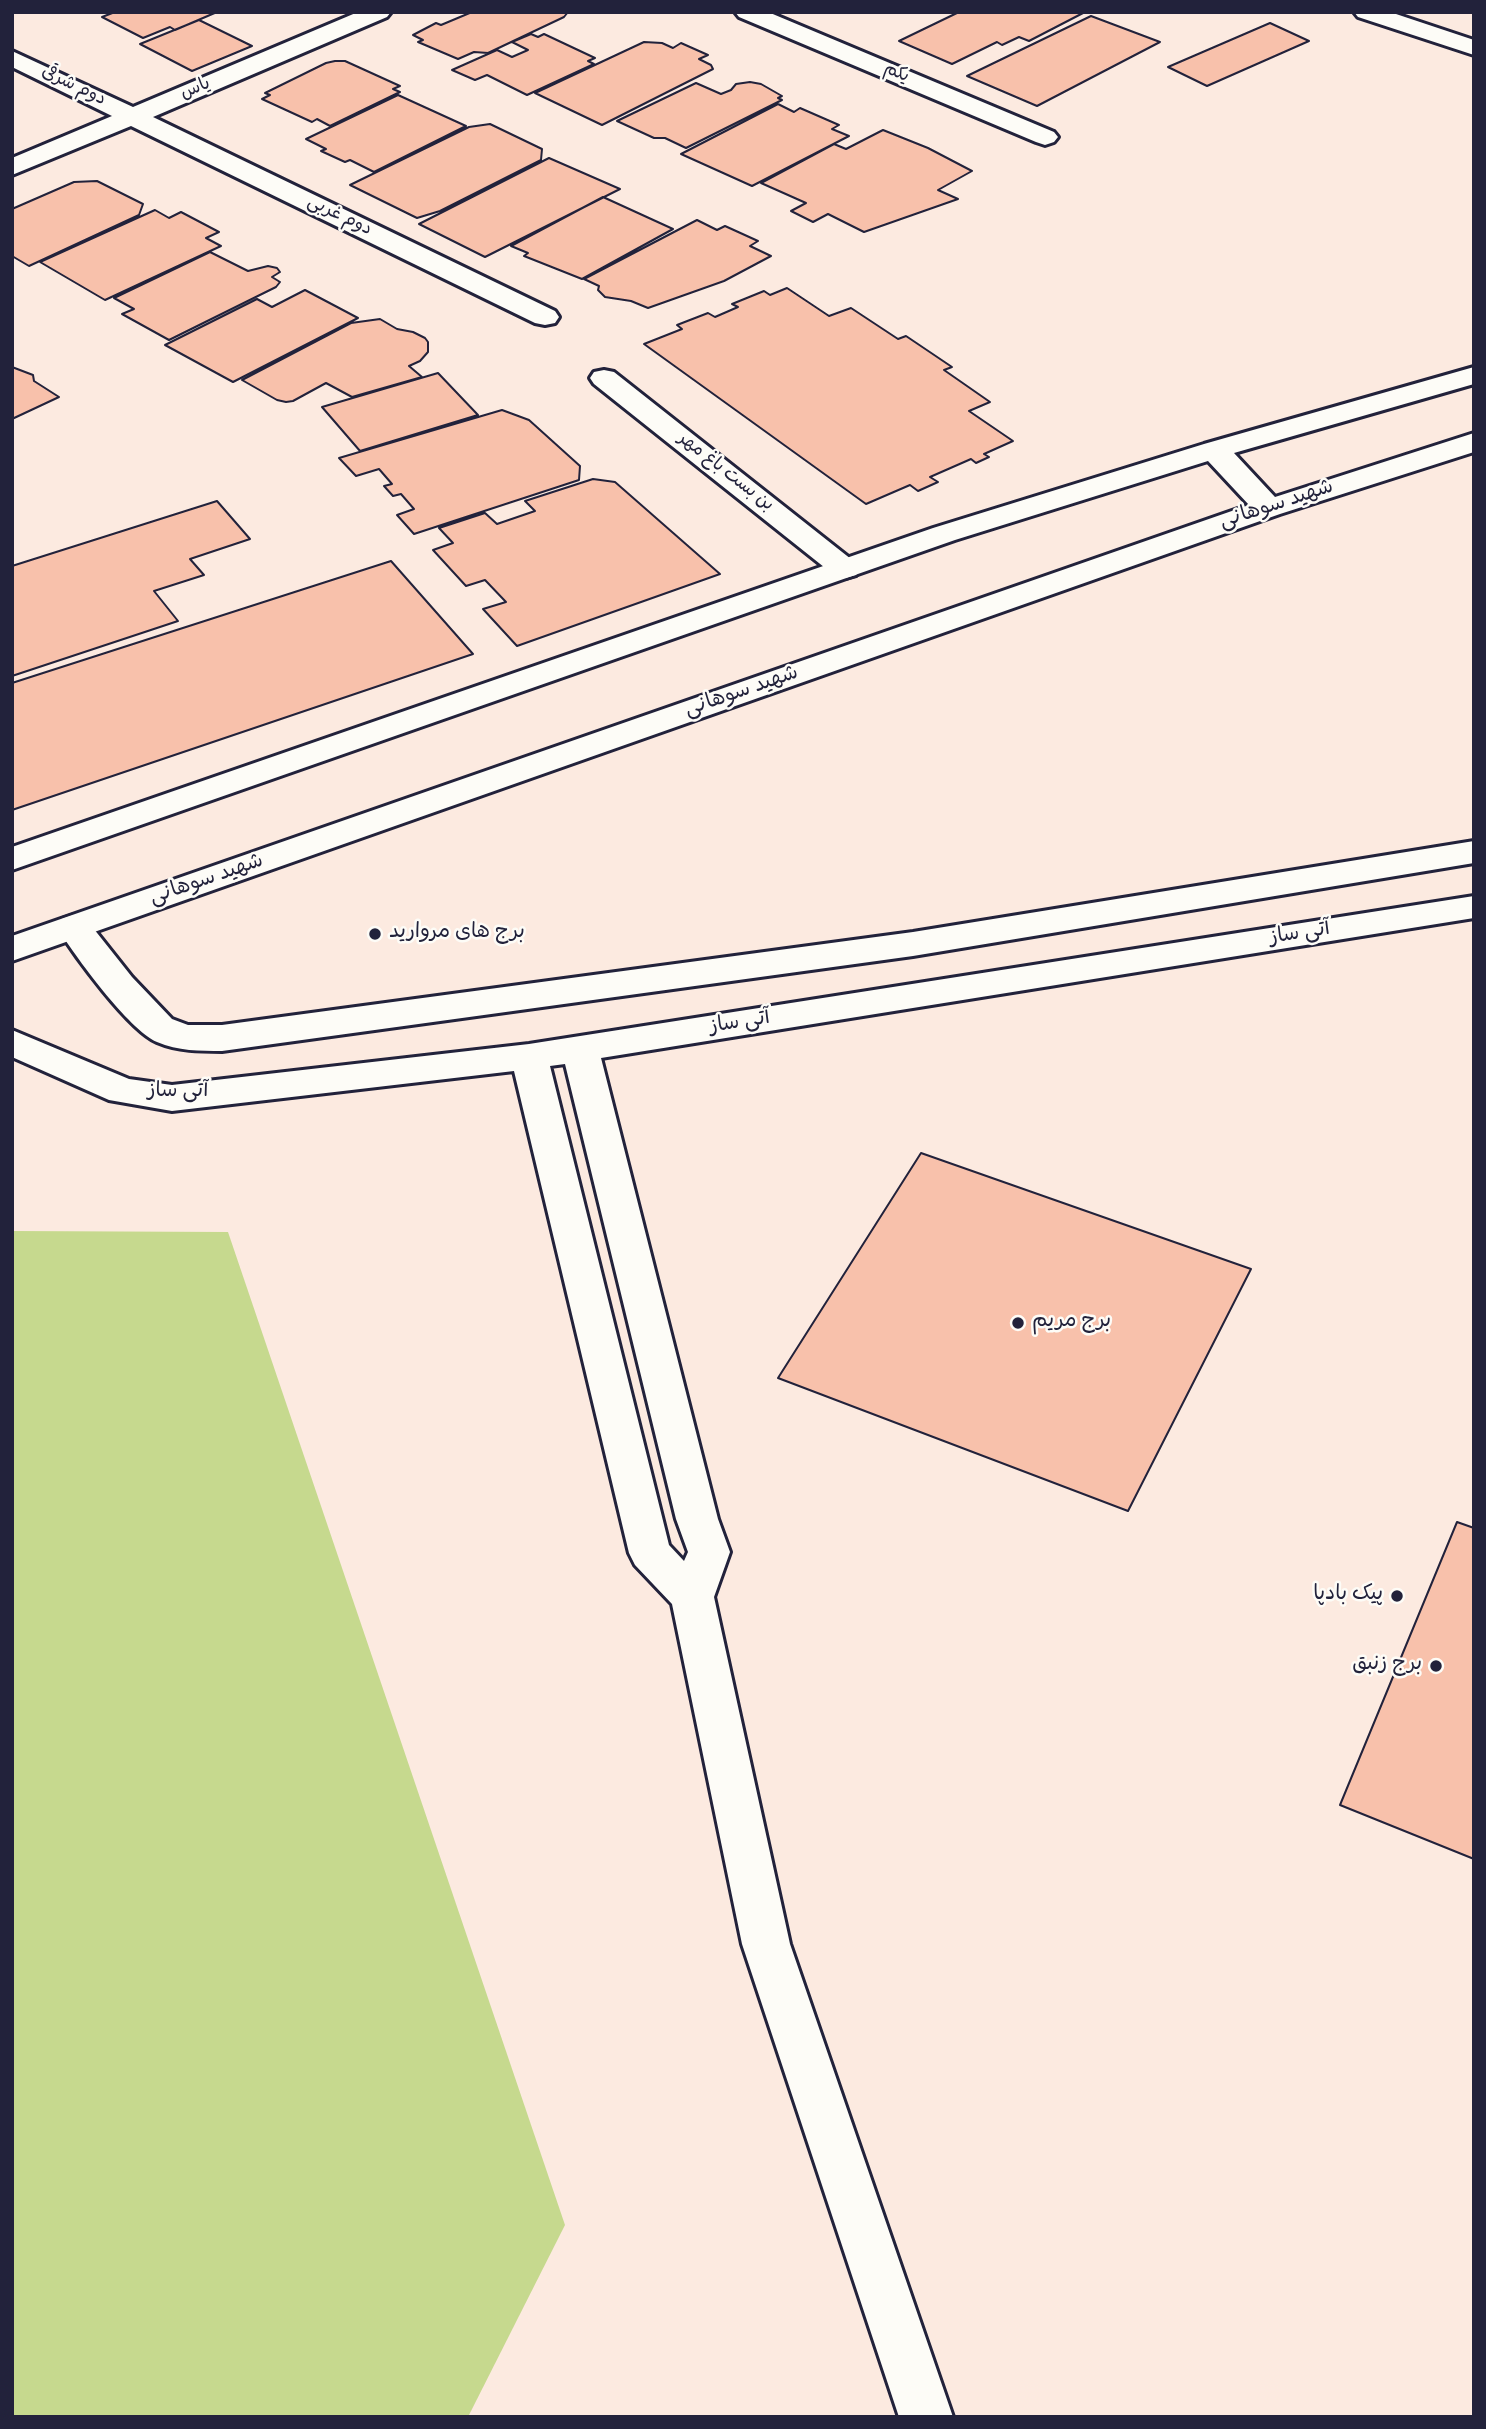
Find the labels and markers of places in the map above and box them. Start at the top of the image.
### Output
place label: برج های مروارید [389,921,525,947]
marker: برج های مروارید [367,926,383,942]
place label: برج مریم [1032,1310,1111,1336]
marker: برج مریم [1010,1315,1026,1331]
place label: پیک بادپا [1313,1583,1383,1609]
marker: پیک بادپا [1389,1588,1405,1604]
place label: برج زنبق [1352,1653,1422,1679]
marker: برج زنبق [1428,1658,1444,1674]

